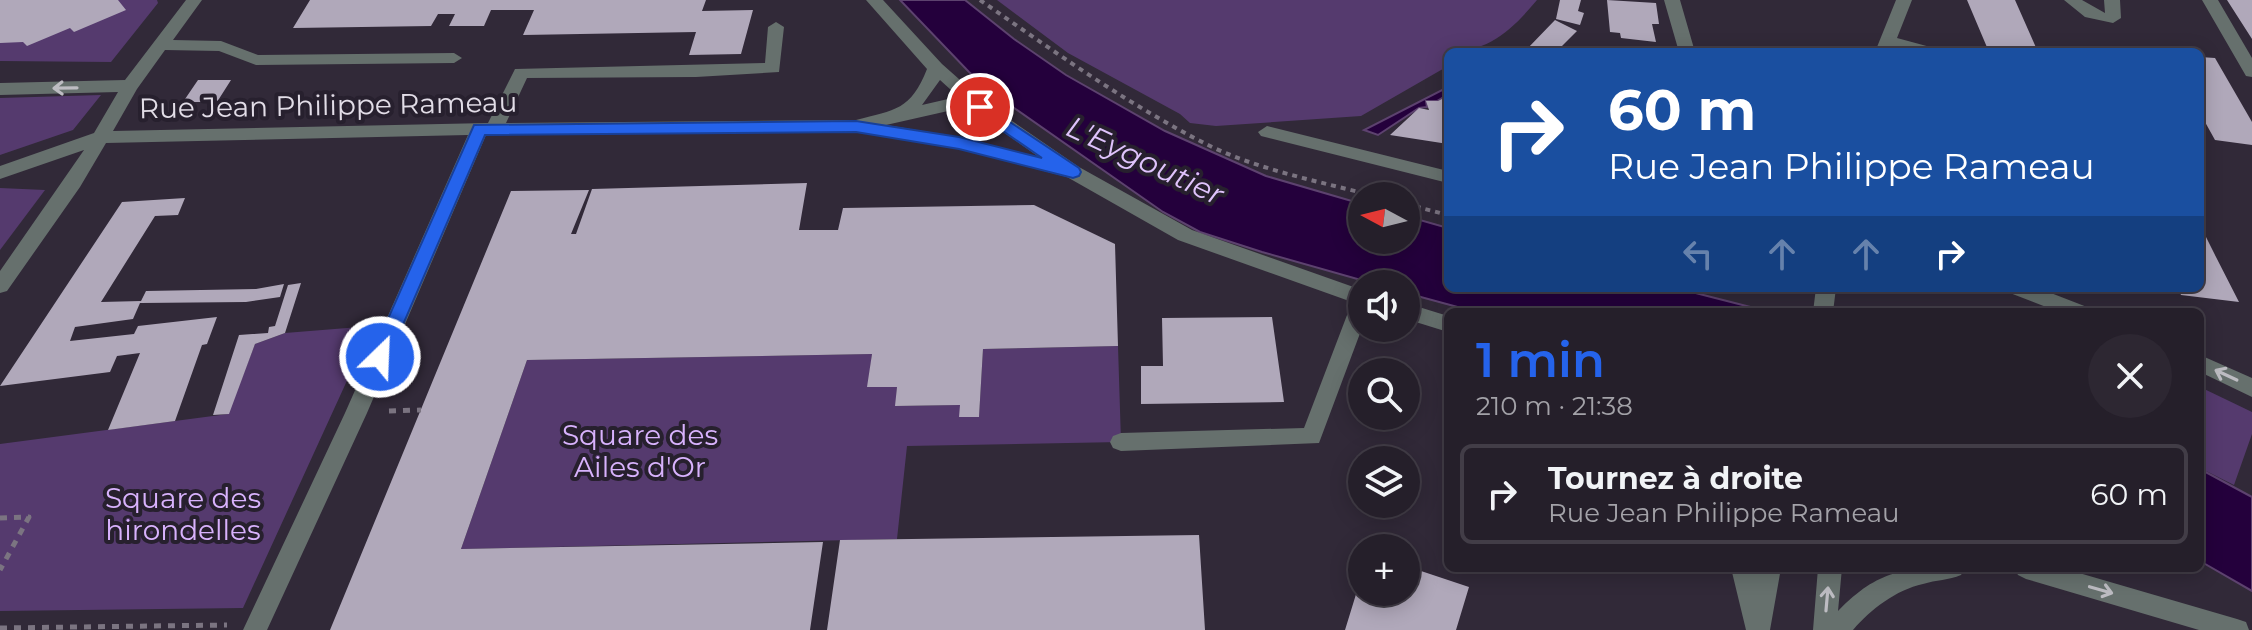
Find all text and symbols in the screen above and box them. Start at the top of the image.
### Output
pin [946,73,1014,141]
text: 60 m [1608,76,1756,144]
one-way arrow [52,80,79,95]
icon: right [1476,80,1580,184]
street label: Rue Jean Philippe Rameau [138,85,518,125]
icon: arrive [958,85,1002,129]
water label: L'Eygoutier [1061,108,1231,214]
text: Rue Jean Philippe Rameau [1608,144,2095,188]
north arrow [1348,182,1420,254]
map controls [1348,182,1420,606]
icon: left [1676,232,1720,276]
icon: ahead [1760,232,1804,276]
icon: ahead [1844,232,1888,276]
icon: right [1928,232,1972,276]
button: sound [1348,270,1420,342]
position arrow [338,315,422,399]
text: 1 min [1476,331,1605,389]
button: close [2088,334,2172,418]
button: search [1348,358,1420,430]
one-way arrow [2214,367,2238,382]
text: 210 m · 21:38 [1476,390,1633,422]
park label: Square des Ailes d'Or [562,418,718,484]
button: layers [1348,446,1420,518]
text: Tournez à droite [1548,460,1803,497]
icon: right [1480,472,1524,516]
text: 60 m [2090,476,2168,513]
park label: Square des hirondelles [105,481,261,547]
text: Rue Jean Philippe Rameau [1548,497,1900,529]
button: + [1348,534,1420,606]
one-way arrow [2087,583,2113,598]
one-way arrow [1820,586,1835,613]

